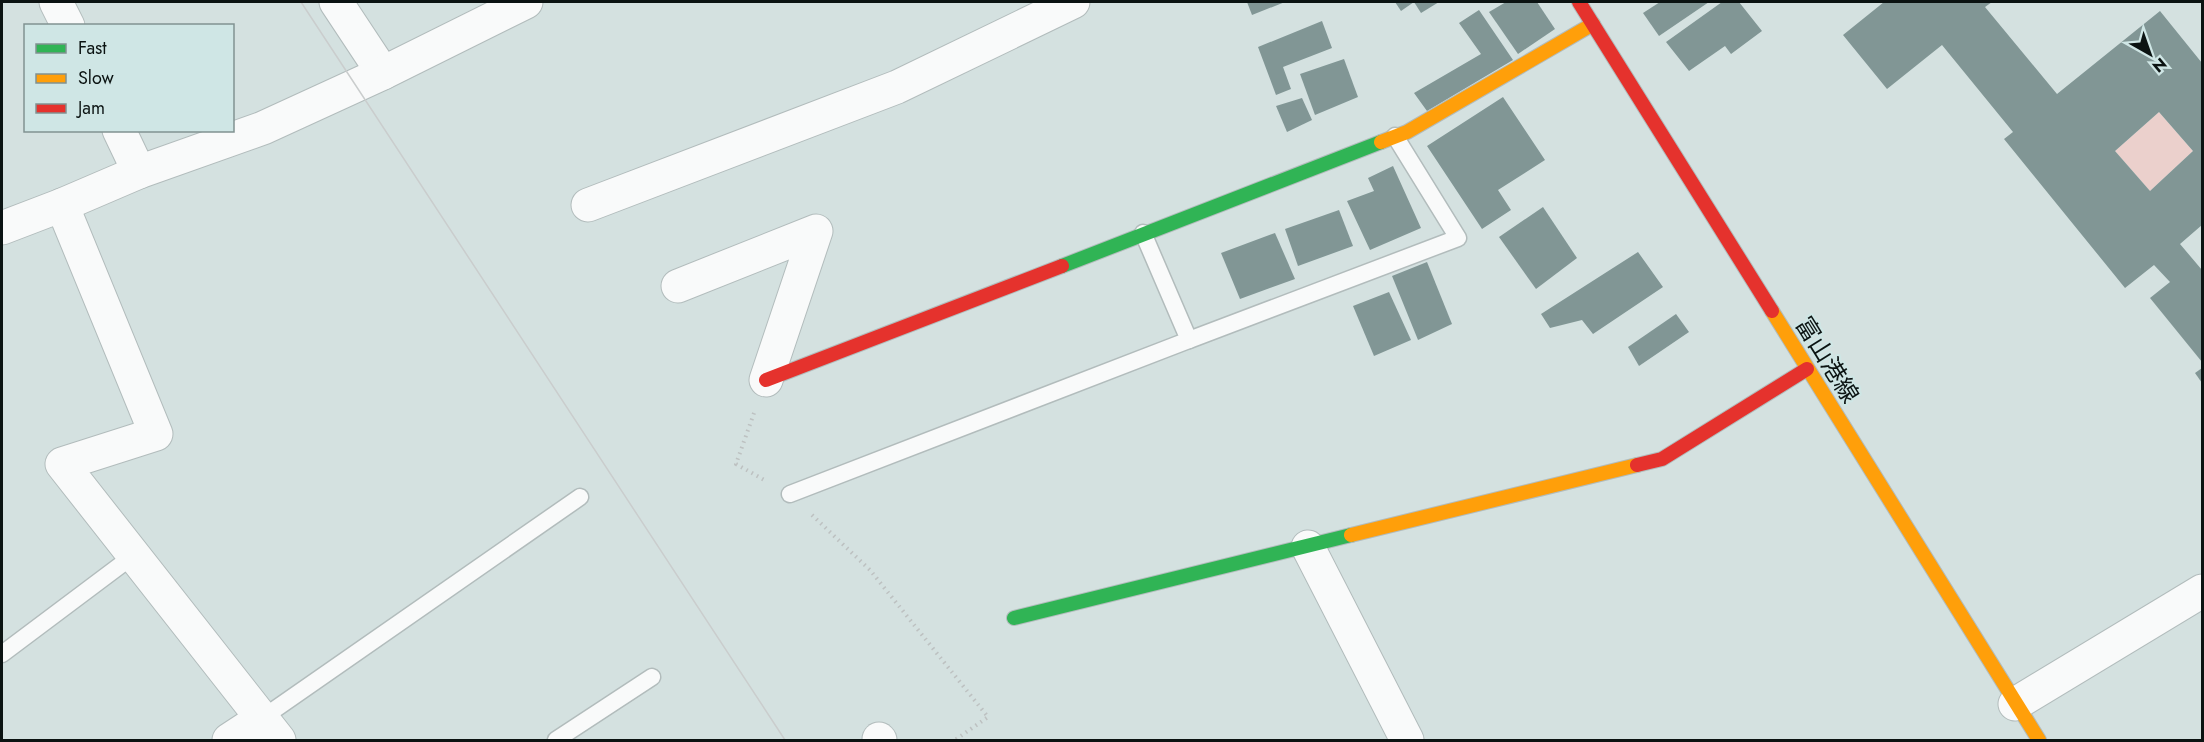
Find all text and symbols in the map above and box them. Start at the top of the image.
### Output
legend [24,24,234,132]
north arrow [2120,24,2180,84]
text: Fast [78,35,107,61]
text: N [2147,52,2172,78]
text: Slow [78,65,115,91]
text: Jam [76,95,105,121]
street label: 富山港線 [1787,310,1868,410]

